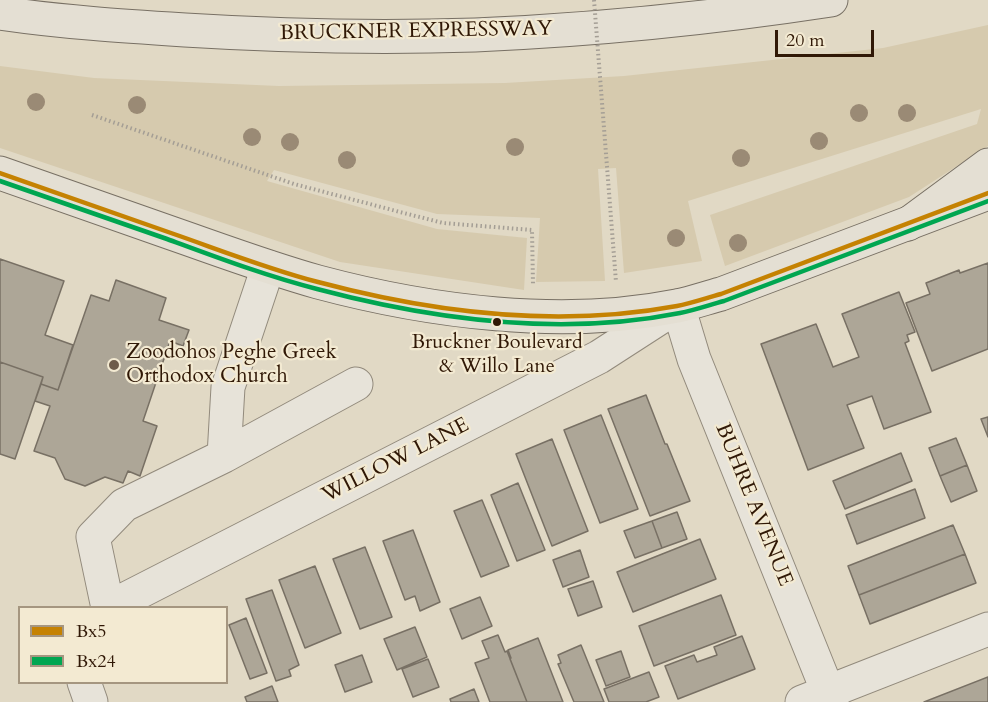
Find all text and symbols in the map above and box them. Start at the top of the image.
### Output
street label: BRUCKNER EXPRESSWAY [279,17,553,47]
scale bar [778,18,877,56]
text: 20 m [786,28,825,53]
marker: Bruckner Boulevard & Willo Lane [491,316,503,328]
place label: Bruckner Boulevard & Willo Lane [411,331,583,378]
place label: Zoodohos Peghe Greek Orthodox Church [126,340,337,390]
marker: Zoodohos Peghe Greek Orthodox Church [107,358,121,372]
street label: WILLOW LANE [318,413,474,509]
street label: BUHRE AVENUE [709,420,797,590]
legend [18,606,228,684]
text: Bx5 [76,619,106,644]
text: Bx24 [76,649,116,674]

